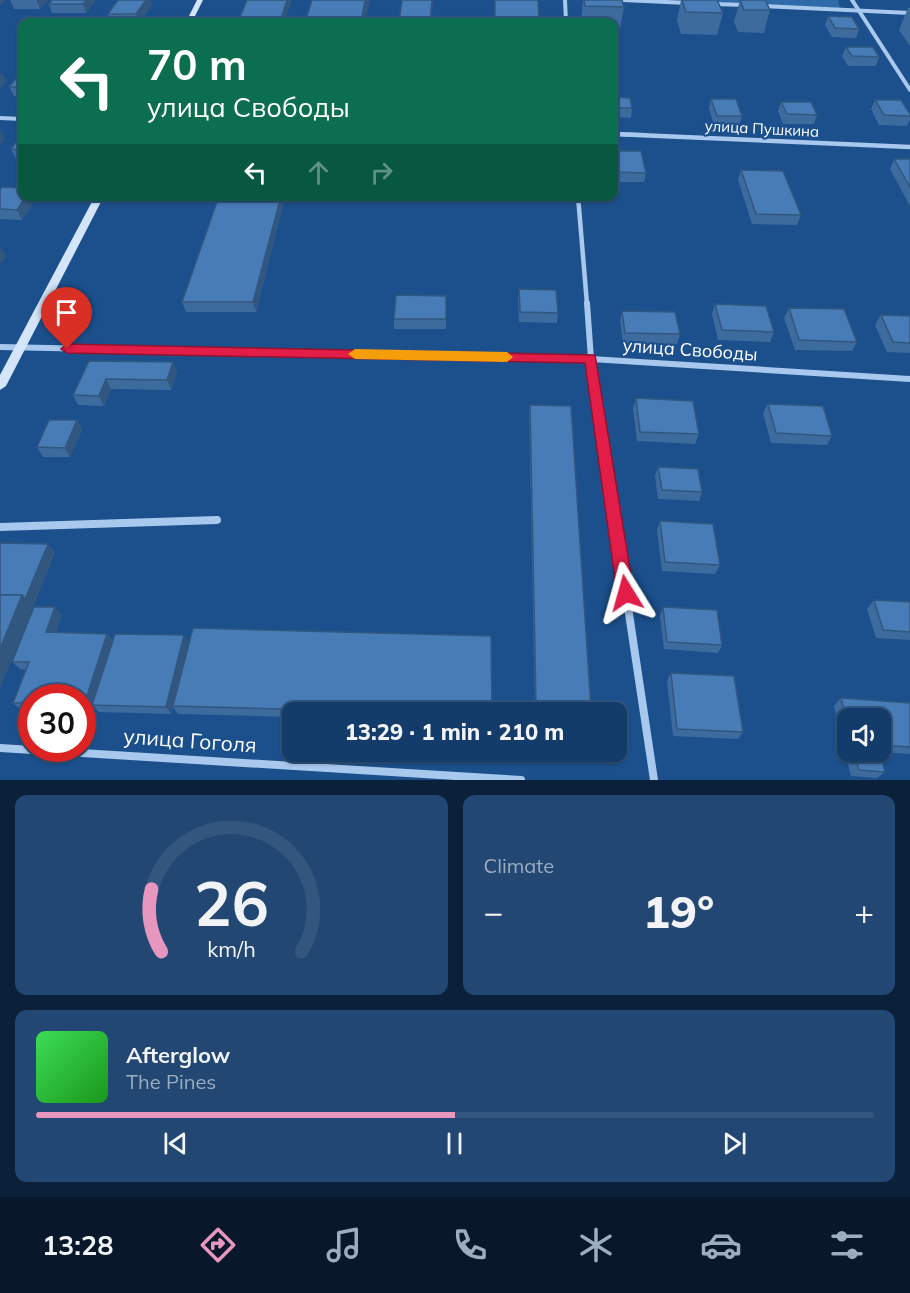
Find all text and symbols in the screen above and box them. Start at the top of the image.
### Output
text: 70 m [147,38,247,91]
icon: left [48,42,126,120]
text: улица Свободы [147,90,350,124]
street label: улица Пушкина [704,116,820,141]
icon: left [239,156,272,189]
icon: ahead [302,156,335,189]
icon: right [365,156,398,189]
pin [41,287,92,349]
icon: arrive [50,296,83,329]
street label: улица Свободы [622,333,758,366]
position arrow [594,561,658,625]
speed limit sign: 30 [18,684,96,762]
map controls [837,708,891,762]
button: sound [837,708,891,762]
text: 13:29 · 1 min · 210 m [345,718,564,746]
street label: улица Гоголя [123,722,257,758]
text: Climate [484,853,554,878]
text: 26 [194,863,269,942]
text: 19° [643,883,714,939]
text: − [484,891,503,932]
text: + [854,891,874,932]
text: km/h [207,935,255,962]
text: Afterglow [126,1041,230,1069]
text: The Pines [126,1069,216,1094]
icon: previous [159,1127,192,1160]
icon: pause [438,1127,471,1160]
icon: next [718,1127,751,1160]
icon: directions [197,1224,239,1266]
icon: music [323,1224,365,1266]
icon: phone [449,1224,491,1266]
icon: climate [575,1224,617,1266]
icon: car [700,1224,742,1266]
icon: filters [826,1224,868,1266]
text: 13:28 [42,1228,113,1262]

